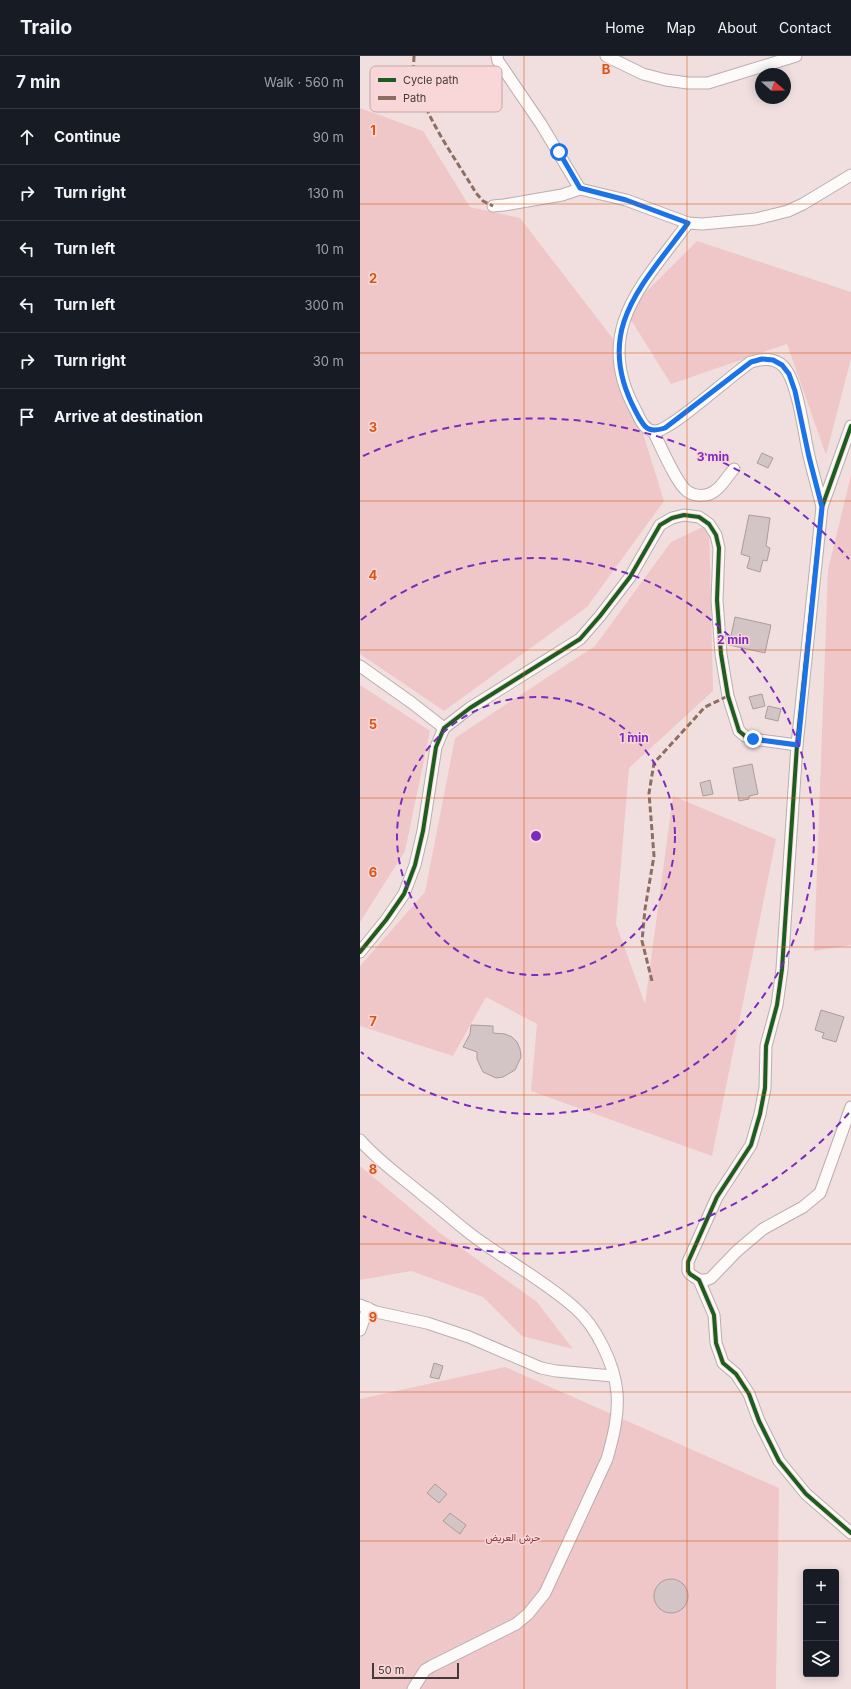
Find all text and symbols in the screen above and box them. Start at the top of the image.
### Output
text: Trailo [20,16,72,39]
text: Home [605,19,644,36]
text: Map [666,19,696,36]
text: About [718,19,757,36]
text: Contact [779,19,831,36]
text: B [602,61,611,77]
legend [370,66,502,112]
north arrow [755,68,791,104]
text: 7 min [16,72,61,92]
text: Cycle path [403,73,459,87]
text: Walk · 560 m [264,74,344,90]
text: Path [403,91,426,105]
text: 1 [370,122,376,138]
icon: ahead [16,126,38,148]
text: Continue [54,127,121,146]
text: 90 m [313,129,344,145]
route start [550,143,568,161]
icon: right [16,182,38,204]
text: Turn right [54,183,126,202]
text: 130 m [307,185,344,201]
icon: left [16,238,38,260]
text: Turn left [54,239,115,258]
text: 10 m [315,241,344,257]
text: 2 [369,270,377,286]
icon: left [16,294,38,316]
text: Turn left [54,295,115,314]
text: 300 m [305,297,344,313]
icon: right [16,350,38,372]
text: Turn right [54,351,126,370]
text: 30 m [313,353,344,369]
icon: arrive [16,406,38,428]
text: Arrive at destination [54,407,203,426]
text: 3 [369,419,377,435]
text: 3 min [697,449,729,464]
text: 4 [369,567,378,583]
text: 2 min [717,632,749,647]
text: 5 [369,716,377,732]
text: 1 min [619,730,649,745]
route end [744,730,762,748]
centre of rings [529,829,543,843]
text: 6 [369,864,377,880]
text: 7 [369,1013,377,1029]
text: 8 [369,1161,377,1177]
text: 9 [369,1309,377,1325]
park label: حرش العريض [485,1531,541,1544]
map controls [803,1569,839,1677]
button: + [803,1569,839,1605]
button: − [803,1605,839,1641]
button: layers [803,1641,839,1677]
scale bar [372,1661,459,1680]
text: 50 m [378,1663,404,1677]

